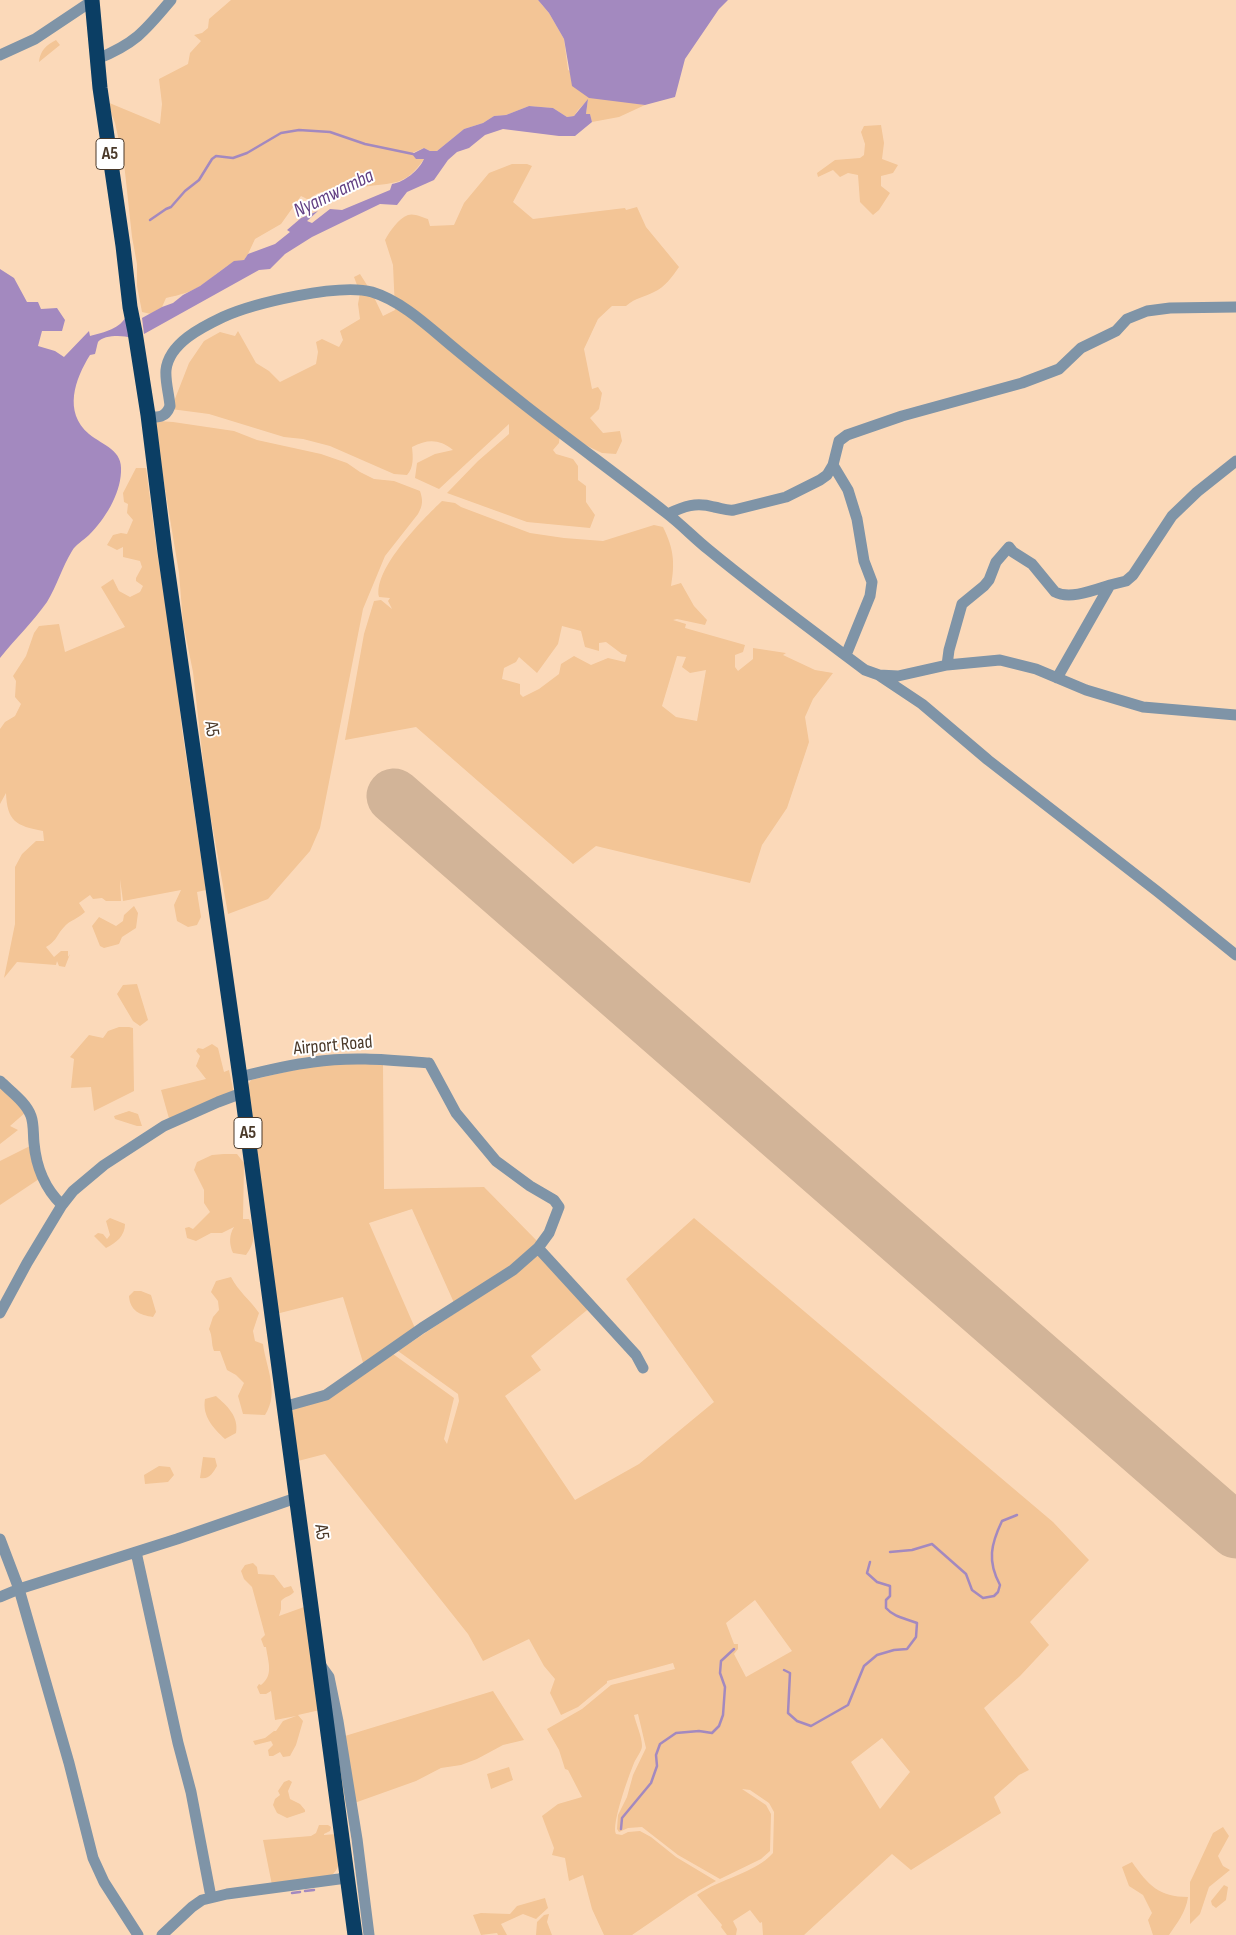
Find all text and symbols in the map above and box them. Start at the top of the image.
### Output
road number: A5 [96,138,124,170]
water label: Nyamwamba [290,164,378,224]
street label: A5 [199,720,223,738]
street label: Airport Road [293,1031,373,1061]
road number: A5 [234,1118,262,1148]
street label: A5 [309,1523,333,1541]

